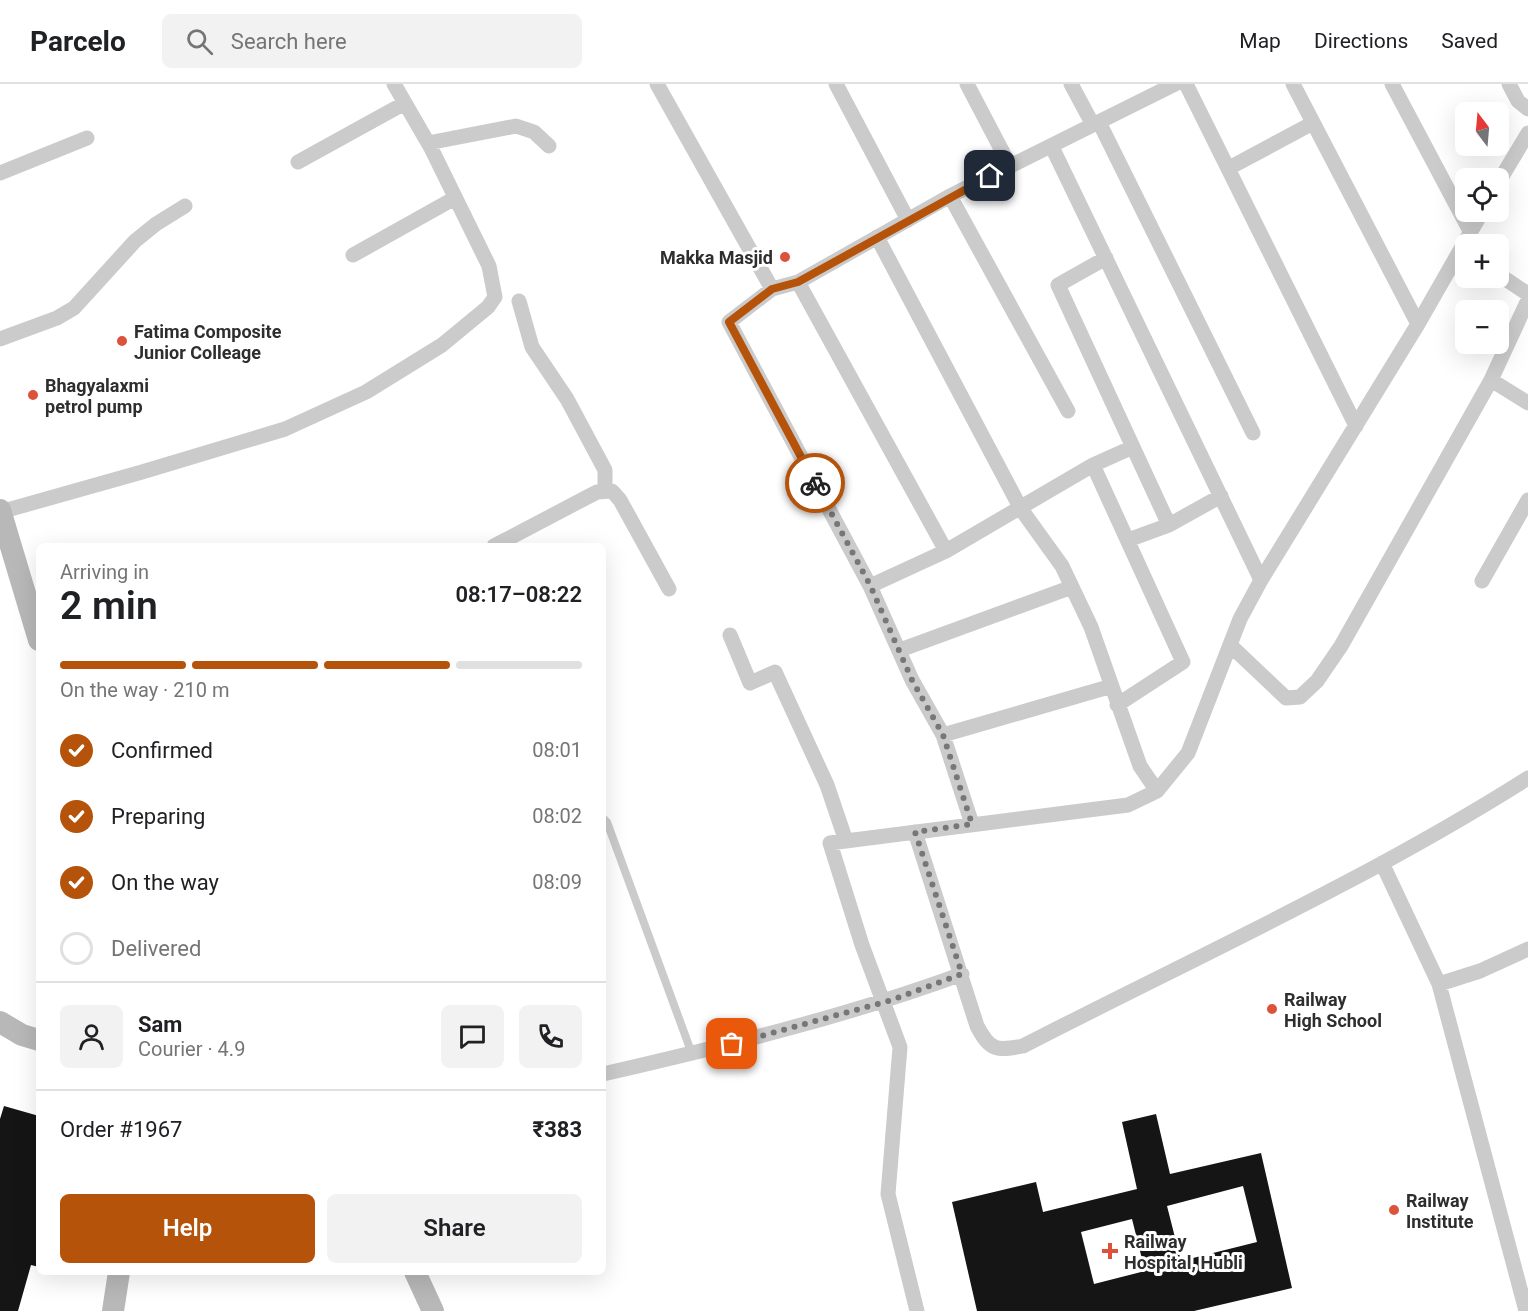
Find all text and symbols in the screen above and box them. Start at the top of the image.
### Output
search box [162,14,582,68]
text: Parcelo [30,25,126,58]
icon: search [183,25,216,58]
text: Search here [231,29,347,54]
text: Map [1239,29,1281,53]
text: Directions [1314,29,1408,53]
text: Saved [1441,29,1498,53]
north arrow [1455,102,1509,156]
map controls [1455,102,1509,354]
pin [964,150,1015,201]
icon: home [973,159,1006,192]
button: locate [1455,168,1509,222]
button: + [1455,234,1509,288]
place label: Makka Masjid [660,247,773,268]
marker: Makka Masjid [778,250,792,264]
button: − [1455,300,1509,354]
place label: Fatima Composite Junior Colleage [134,321,282,363]
marker: Fatima Composite Junior Colleage [115,334,129,348]
place label: Bhagyalaxmi petrol pump [45,375,149,417]
marker: Bhagyalaxmi petrol pump [26,388,40,402]
courier [785,453,845,513]
icon: bike [799,467,832,500]
text: Arriving in [60,560,149,584]
text: 08:17–08:22 [455,582,582,607]
text: 2 min [60,583,158,629]
text: On the way · 210 m [60,678,229,702]
icon: check [60,734,93,767]
text: Confirmed [111,738,213,763]
text: 08:01 [532,738,582,762]
icon: check [60,800,93,833]
text: Preparing [111,804,205,829]
text: 08:02 [532,804,582,828]
icon: check [60,866,93,899]
text: On the way [111,870,219,895]
text: 08:09 [532,870,582,894]
text: Delivered [111,936,201,961]
place label: Railway High School [1284,989,1382,1031]
marker: Railway High School [1265,1002,1279,1016]
button: person [60,1005,123,1068]
button: chat [441,1005,504,1068]
button: phone [519,1005,582,1068]
text: Sam [138,1012,182,1037]
pin [706,1018,757,1069]
icon: bag [715,1027,748,1060]
text: Courier · 4.9 [138,1037,245,1061]
text: Order #1967 [60,1117,182,1142]
text: ₹383 [533,1117,582,1142]
place label: Railway Institute [1406,1190,1474,1232]
button: Help [60,1194,315,1263]
button: Share [327,1194,582,1263]
marker: Railway Institute [1387,1203,1401,1217]
place label: Railway Hospital, Hubli [1124,1231,1243,1273]
marker: Railway Hospital, Hubli [1101,1242,1119,1260]

